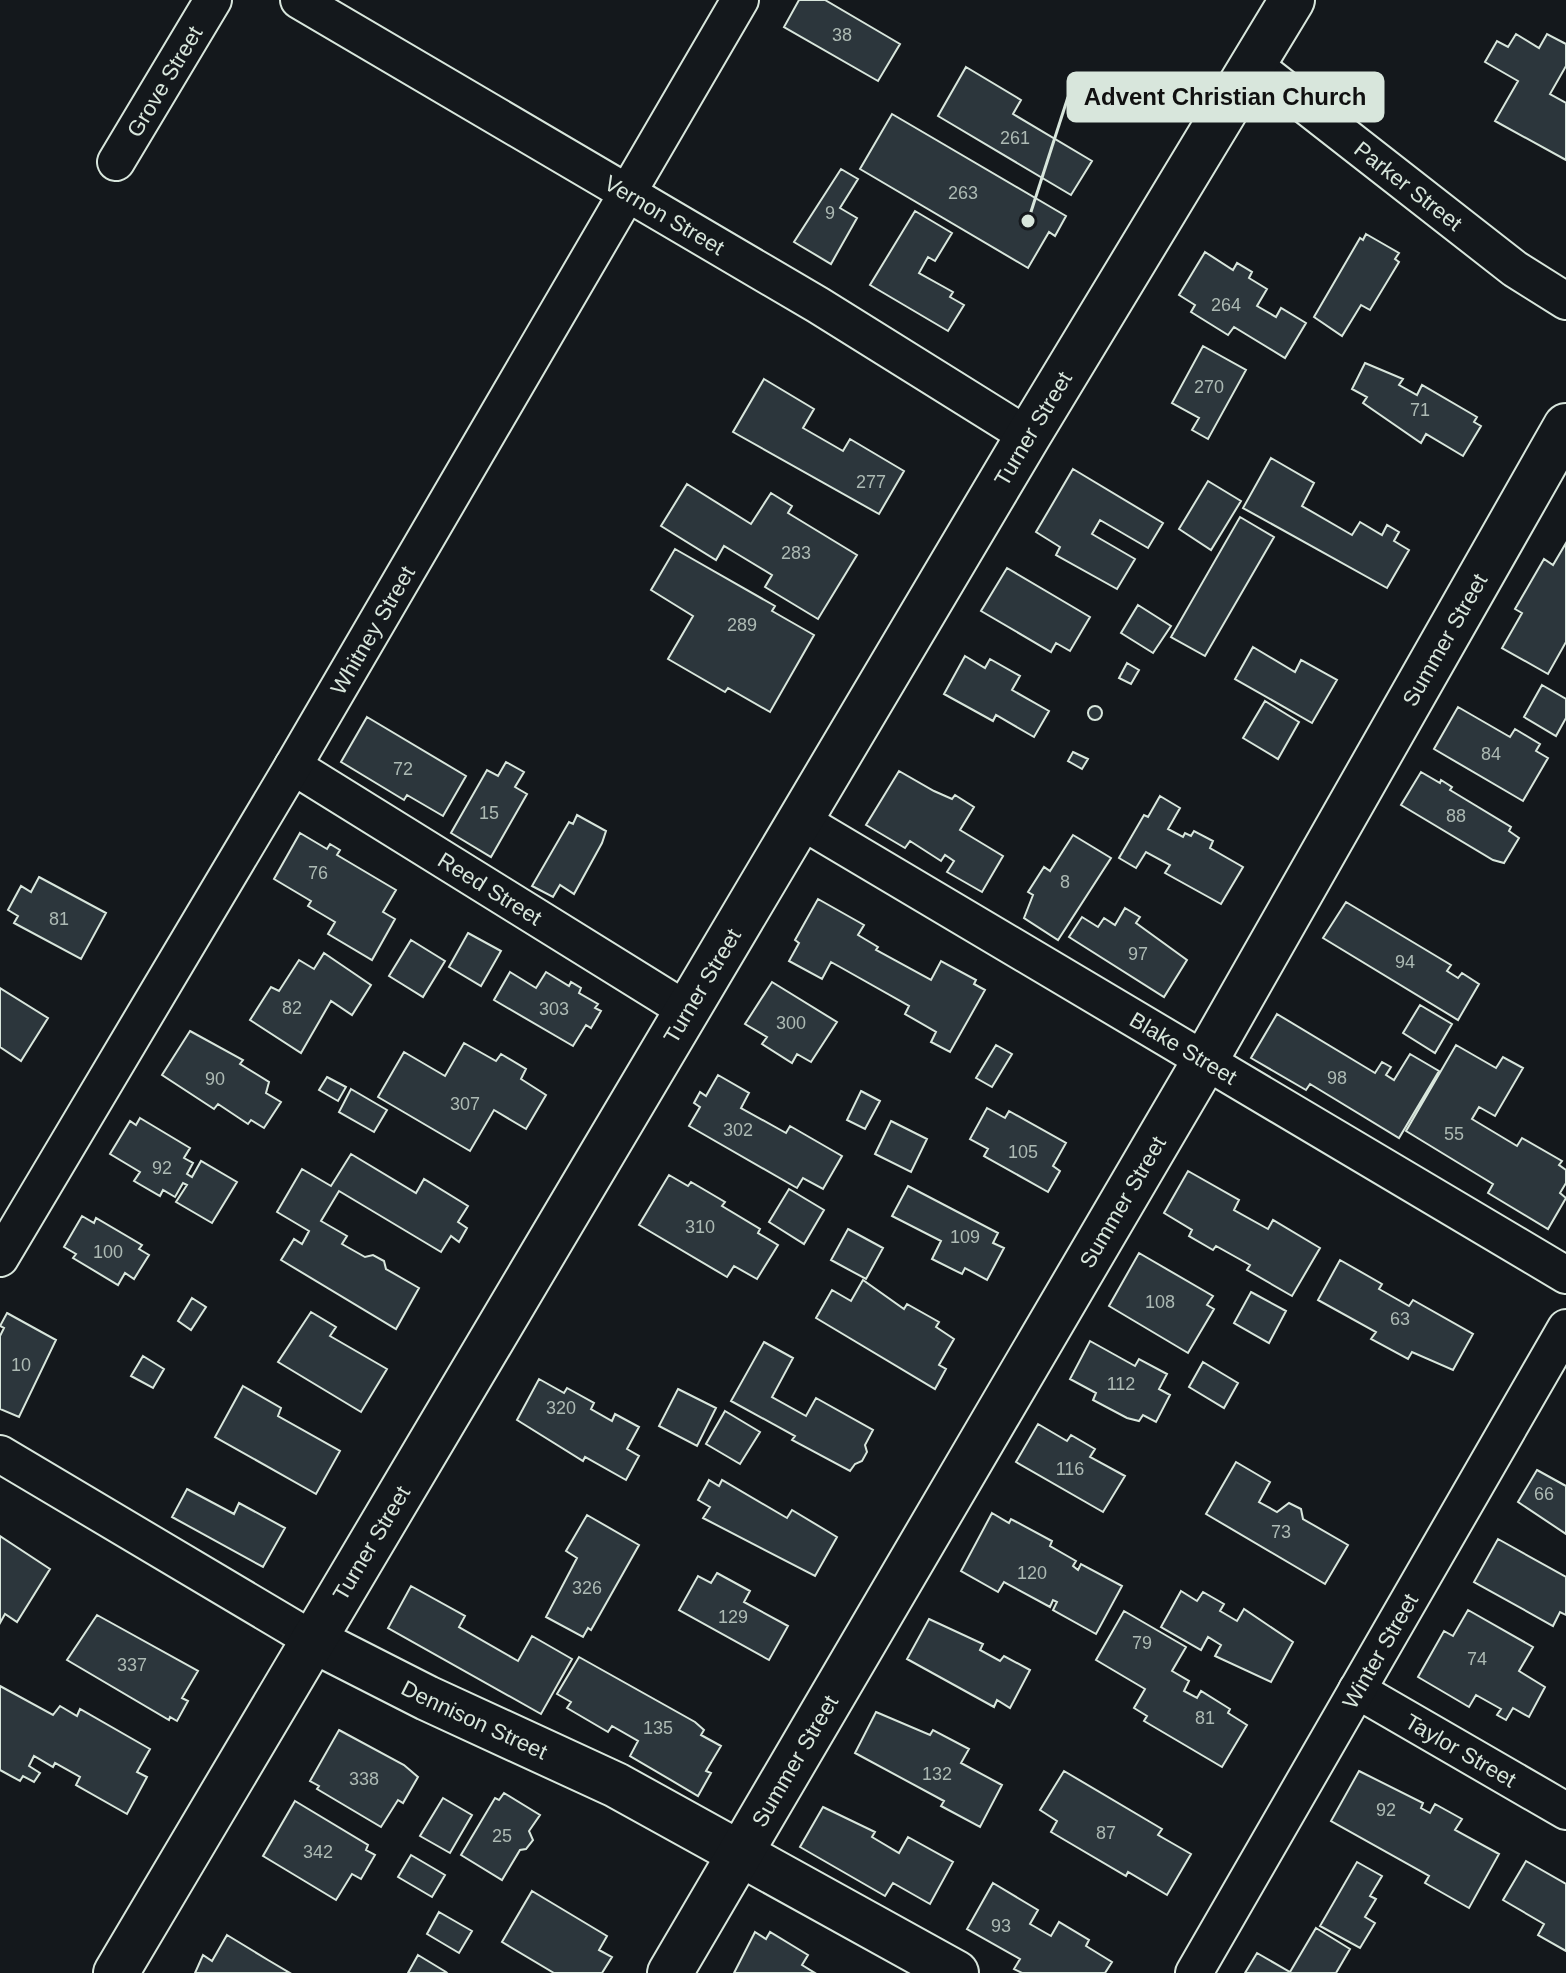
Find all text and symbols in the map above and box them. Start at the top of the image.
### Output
street label: Grove Street [121,21,207,141]
house number: 38 [832,25,852,45]
callout: Advent Christian Church [1068,73,1383,121]
text: Advent Christian Church [1084,83,1366,110]
house number: 261 [1000,128,1030,148]
street label: Parker Street [1350,136,1467,235]
street label: Vernon Street [600,170,729,260]
house number: 263 [948,183,978,203]
house number: 9 [825,203,835,223]
house number: 264 [1211,295,1241,315]
street label: Turner Street [989,367,1077,490]
house number: 270 [1194,377,1224,397]
house number: 71 [1410,400,1430,420]
house number: 277 [856,472,886,492]
house number: 283 [781,543,811,563]
street label: Whitney Street [325,561,420,699]
street label: Summer Street [1397,569,1492,710]
house number: 289 [727,615,757,635]
house number: 84 [1481,744,1501,764]
house number: 72 [393,759,413,779]
house number: 15 [479,803,499,823]
house number: 88 [1446,806,1466,826]
street label: Reed Street [434,847,547,930]
house number: 76 [308,863,328,883]
house number: 8 [1060,872,1070,892]
house number: 81 [49,909,69,929]
street label: Turner Street [658,924,745,1048]
house number: 97 [1128,944,1148,964]
house number: 94 [1395,952,1415,972]
house number: 82 [282,998,302,1018]
house number: 303 [539,999,569,1019]
street label: Blake Street [1125,1006,1241,1089]
house number: 300 [776,1013,806,1033]
house number: 98 [1327,1068,1347,1088]
house number: 90 [205,1069,225,1089]
house number: 307 [450,1094,480,1114]
house number: 302 [723,1120,753,1140]
house number: 55 [1444,1124,1464,1144]
street label: Summer Street [1074,1132,1170,1272]
house number: 105 [1008,1142,1038,1162]
house number: 92 [152,1158,172,1178]
house number: 310 [685,1217,715,1237]
house number: 109 [950,1227,980,1247]
house number: 100 [93,1242,123,1262]
house number: 108 [1145,1292,1175,1312]
house number: 63 [1390,1309,1410,1329]
house number: 10 [11,1355,31,1375]
house number: 112 [1107,1374,1135,1394]
house number: 320 [546,1398,576,1418]
house number: 116 [1056,1459,1084,1479]
street label: Turner Street [328,1481,415,1605]
house number: 66 [1534,1484,1554,1504]
house number: 73 [1271,1522,1291,1542]
house number: 120 [1017,1563,1047,1583]
house number: 326 [572,1578,602,1598]
street label: Winter Street [1337,1589,1423,1713]
house number: 129 [718,1607,748,1627]
house number: 79 [1132,1633,1152,1653]
house number: 74 [1467,1649,1487,1669]
house number: 337 [117,1655,147,1675]
street label: Dennison Street [397,1675,551,1764]
street label: Summer Street [746,1691,843,1831]
house number: 81 [1195,1708,1215,1728]
street label: Taylor Street [1401,1708,1521,1792]
house number: 135 [643,1718,673,1738]
house number: 132 [922,1764,952,1784]
house number: 338 [349,1769,379,1789]
house number: 92 [1376,1800,1396,1820]
house number: 87 [1096,1823,1116,1843]
house number: 25 [492,1826,512,1846]
house number: 342 [303,1842,333,1862]
house number: 93 [991,1916,1011,1936]

